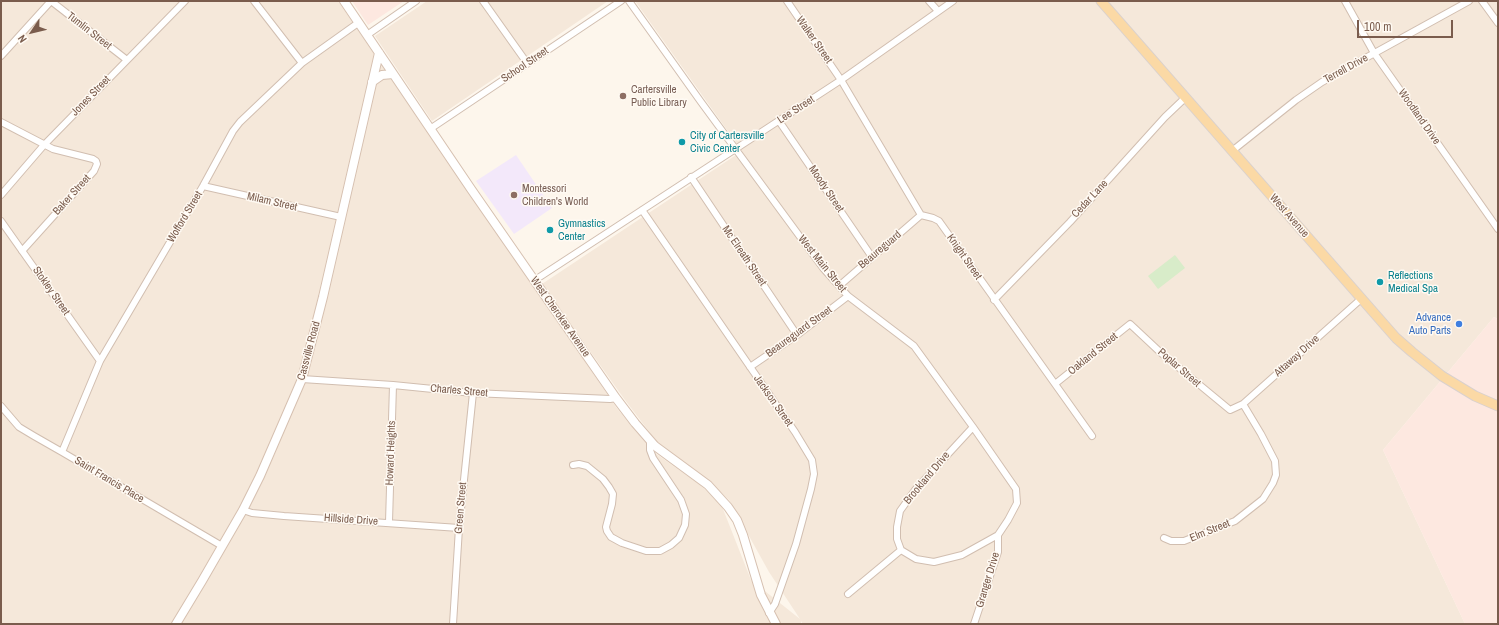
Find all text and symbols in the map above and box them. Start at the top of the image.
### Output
street label: Tumlin Street [64,9,114,53]
north arrow [12,12,52,52]
scale bar [1359,12,1455,38]
street label: Walker Street [793,14,835,66]
text: 100 m [1364,19,1391,35]
text: N [15,32,30,46]
street label: School Street [499,44,551,86]
street label: Terrell Drive [1322,51,1370,87]
street label: Jones Street [69,73,113,119]
place label: Cartersville Public Library [631,83,687,109]
street label: Woodland Drive [1395,87,1443,147]
marker: Cartersville Public Library [618,91,628,101]
street label: Lee Street [775,93,817,127]
place label: City of Cartersville Civic Center [690,129,764,155]
marker: City of Cartersville Civic Center [677,137,687,147]
street label: Moody Street [806,163,846,215]
street label: Baker Street [50,172,94,218]
street label: Cedar Lane [1069,177,1111,221]
place label: Montessori Children's World [522,182,588,208]
street label: Wofford Street [164,189,206,245]
street label: Milam Street [246,190,298,214]
marker: Montessori Children's World [509,190,519,200]
street label: West Avenue [1267,192,1311,240]
place label: Gymnastics Center [558,217,606,243]
street label: Mc Elreath Street [719,223,769,289]
marker: Gymnastics Center [545,225,555,235]
street label: Beaureguard [856,228,904,272]
street label: Knight Street [943,232,985,282]
street label: West Main Street [795,233,849,295]
street label: Stokley Street [29,264,73,318]
place label: Reflections Medical Spa [1388,269,1438,295]
street label: West Cherokee Avenue [527,274,593,360]
marker: Reflections Medical Spa [1375,277,1385,287]
street label: Beaureguard Street [763,304,835,360]
place label: Advance Auto Parts [1409,311,1451,337]
marker: Advance Auto Parts [1454,319,1464,329]
street label: Cassville Road [295,320,323,382]
street label: Oakland Street [1065,330,1121,378]
street label: Attaway Drive [1272,332,1322,380]
street label: Poplar Street [1155,346,1203,390]
street label: Jackson Street [750,373,796,429]
street label: Charles Street [430,382,488,400]
street label: Howard Heights [383,420,399,486]
street label: Brookland Drive [901,449,953,507]
street label: Saint Francis Place [72,454,146,506]
street label: Green Street [452,482,470,534]
street label: Hillside Drive [324,512,378,528]
street label: Elm Street [1188,517,1232,545]
street label: Granger Drive [973,551,1003,609]

